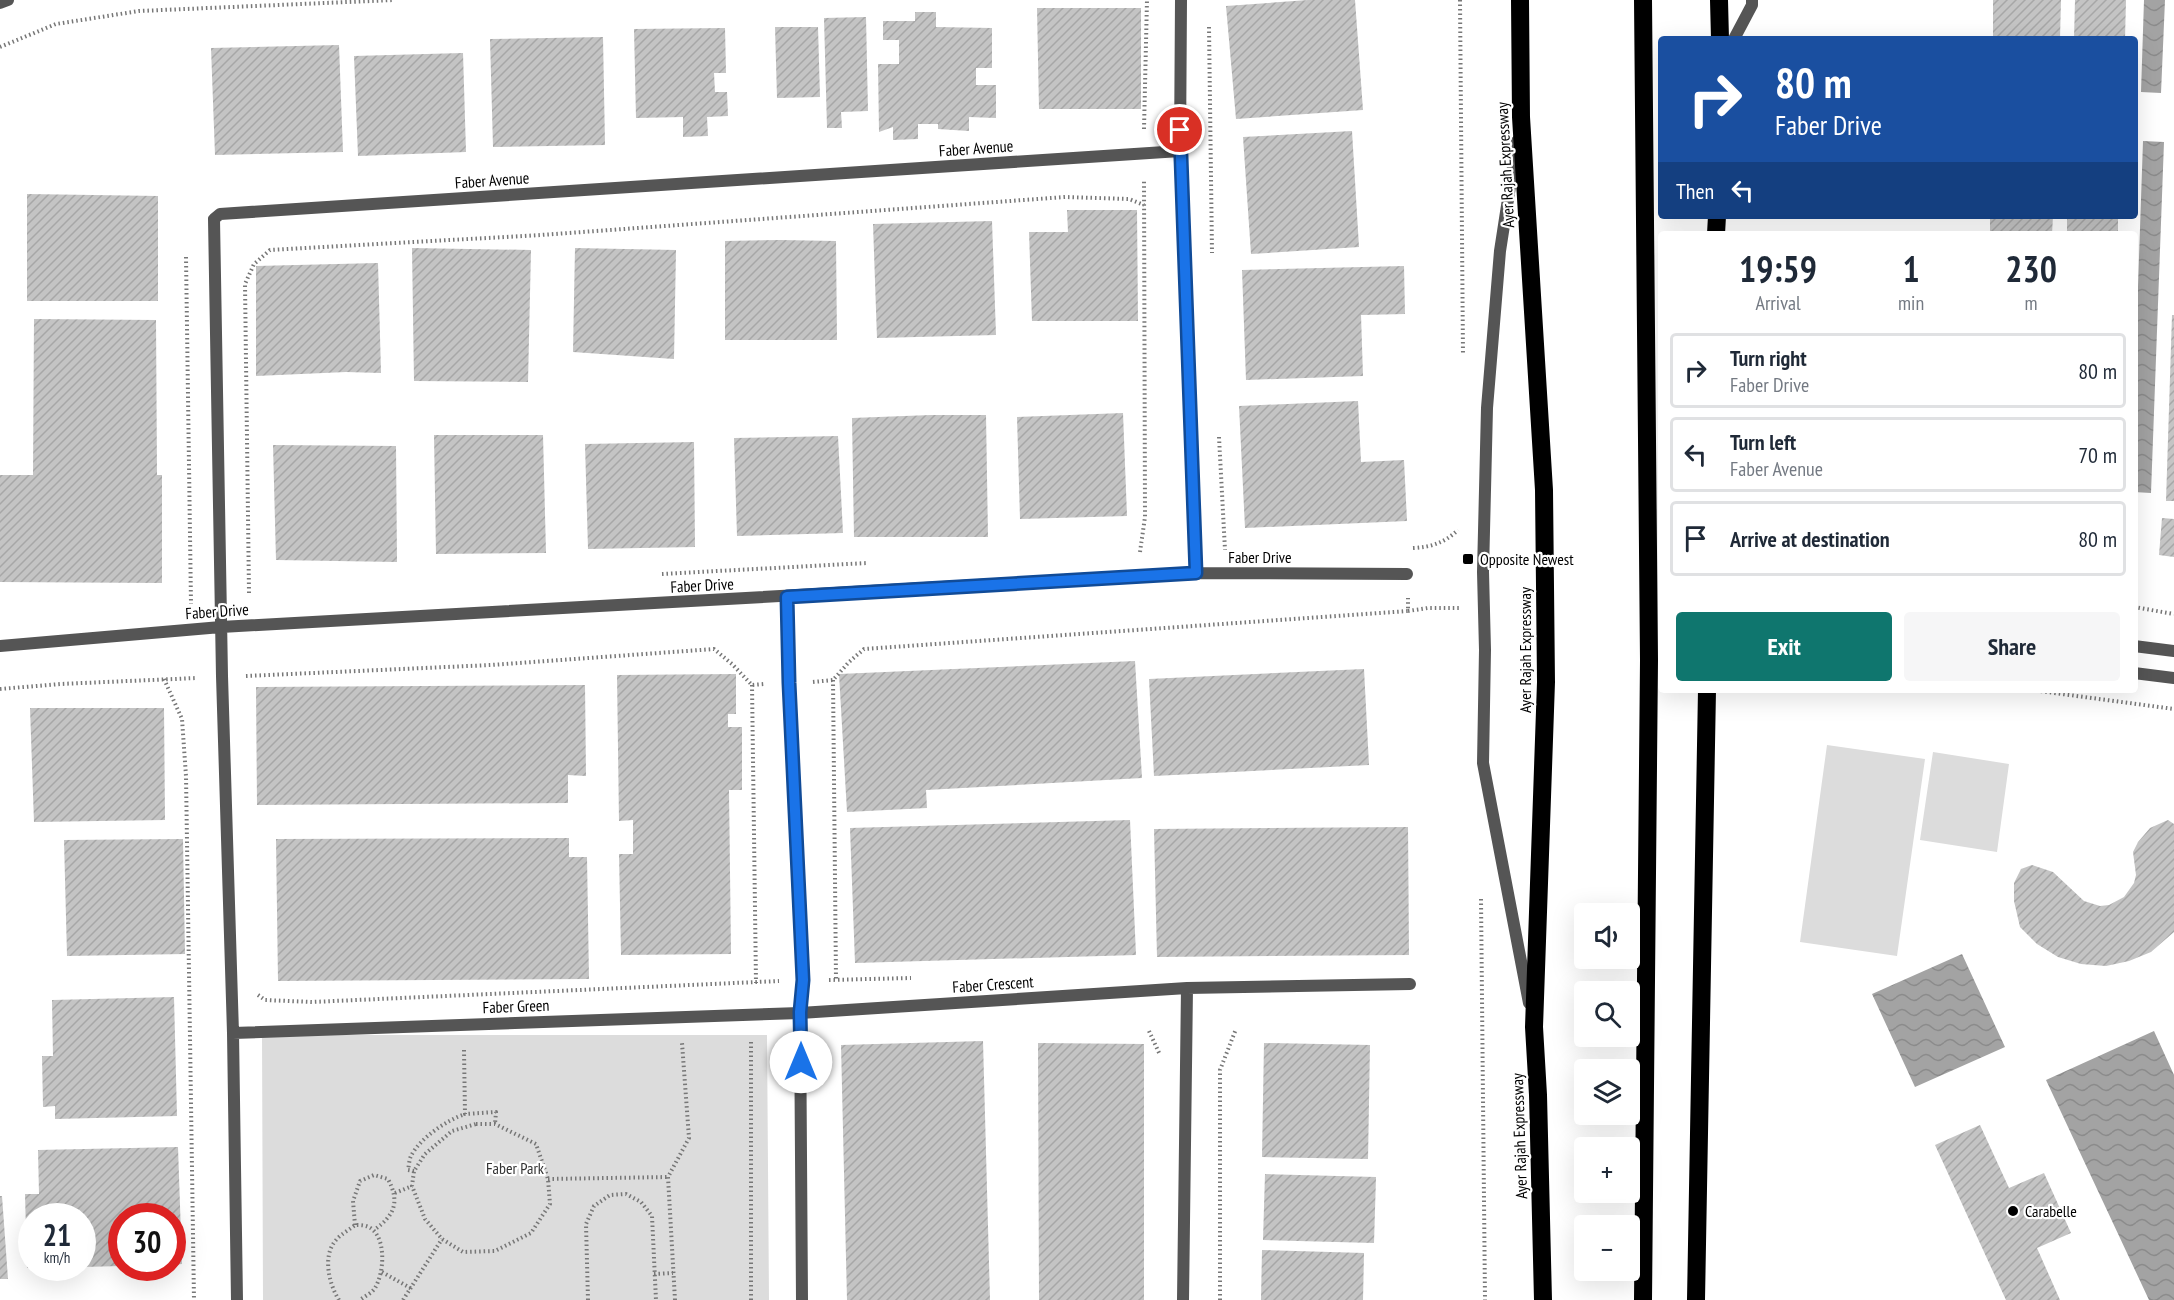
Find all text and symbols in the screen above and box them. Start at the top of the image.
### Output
text: 80 m [1775,55,1852,110]
icon: right [1676,60,1754,138]
street label: Ayer Rajah Expressway [1492,102,1518,228]
pin [1154,104,1205,155]
text: Faber Drive [1775,108,1882,142]
icon: arrive [1163,113,1196,146]
street label: Faber Avenue [938,135,1014,161]
street label: Faber Avenue [454,167,530,193]
icon: left [1726,174,1759,207]
text: Then [1676,177,1714,205]
text: 19:59 [1739,245,1817,292]
text: 1 [1902,245,1920,292]
text: 230 [2005,245,2057,292]
text: Arrival [1755,290,1801,316]
text: min [1898,290,1924,316]
text: m [2025,290,2038,316]
text: Turn right [1730,344,1807,372]
icon: right [1679,354,1712,387]
text: 80 m [2078,357,2117,385]
text: Faber Drive [1730,372,1809,398]
text: Turn left [1730,428,1796,456]
icon: left [1679,438,1712,471]
text: 70 m [2078,441,2117,469]
text: Faber Avenue [1730,456,1823,482]
icon: arrive [1679,522,1712,555]
text: Arrive at destination [1730,525,1890,553]
text: 80 m [2078,525,2117,553]
street label: Faber Drive [1228,547,1292,567]
place label: Opposite Newest [1480,549,1574,569]
marker: Opposite Newest [1461,552,1475,566]
street label: Faber Drive [670,573,734,597]
street label: Ayer Rajah Expressway [1515,587,1535,713]
street label: Faber Drive [185,599,249,623]
button: Exit [1676,612,1892,681]
button: Share [1904,612,2120,681]
map controls [1574,903,1640,1281]
button: sound [1574,903,1640,969]
street label: Faber Crescent [952,971,1035,997]
button: search [1574,981,1640,1047]
street label: Faber Green [482,995,550,1017]
position arrow [769,1030,833,1094]
button: layers [1574,1059,1640,1125]
street label: Ayer Rajah Expressway [1507,1073,1531,1199]
button: + [1574,1137,1640,1203]
park label: Faber Park [486,1158,545,1178]
place label: Carabelle [2025,1201,2077,1221]
speed limit sign: 30 [108,1203,186,1281]
marker: Carabelle [2006,1204,2020,1218]
text: 21 [43,1215,71,1254]
button: − [1574,1215,1640,1281]
text: km/h [44,1248,70,1267]

